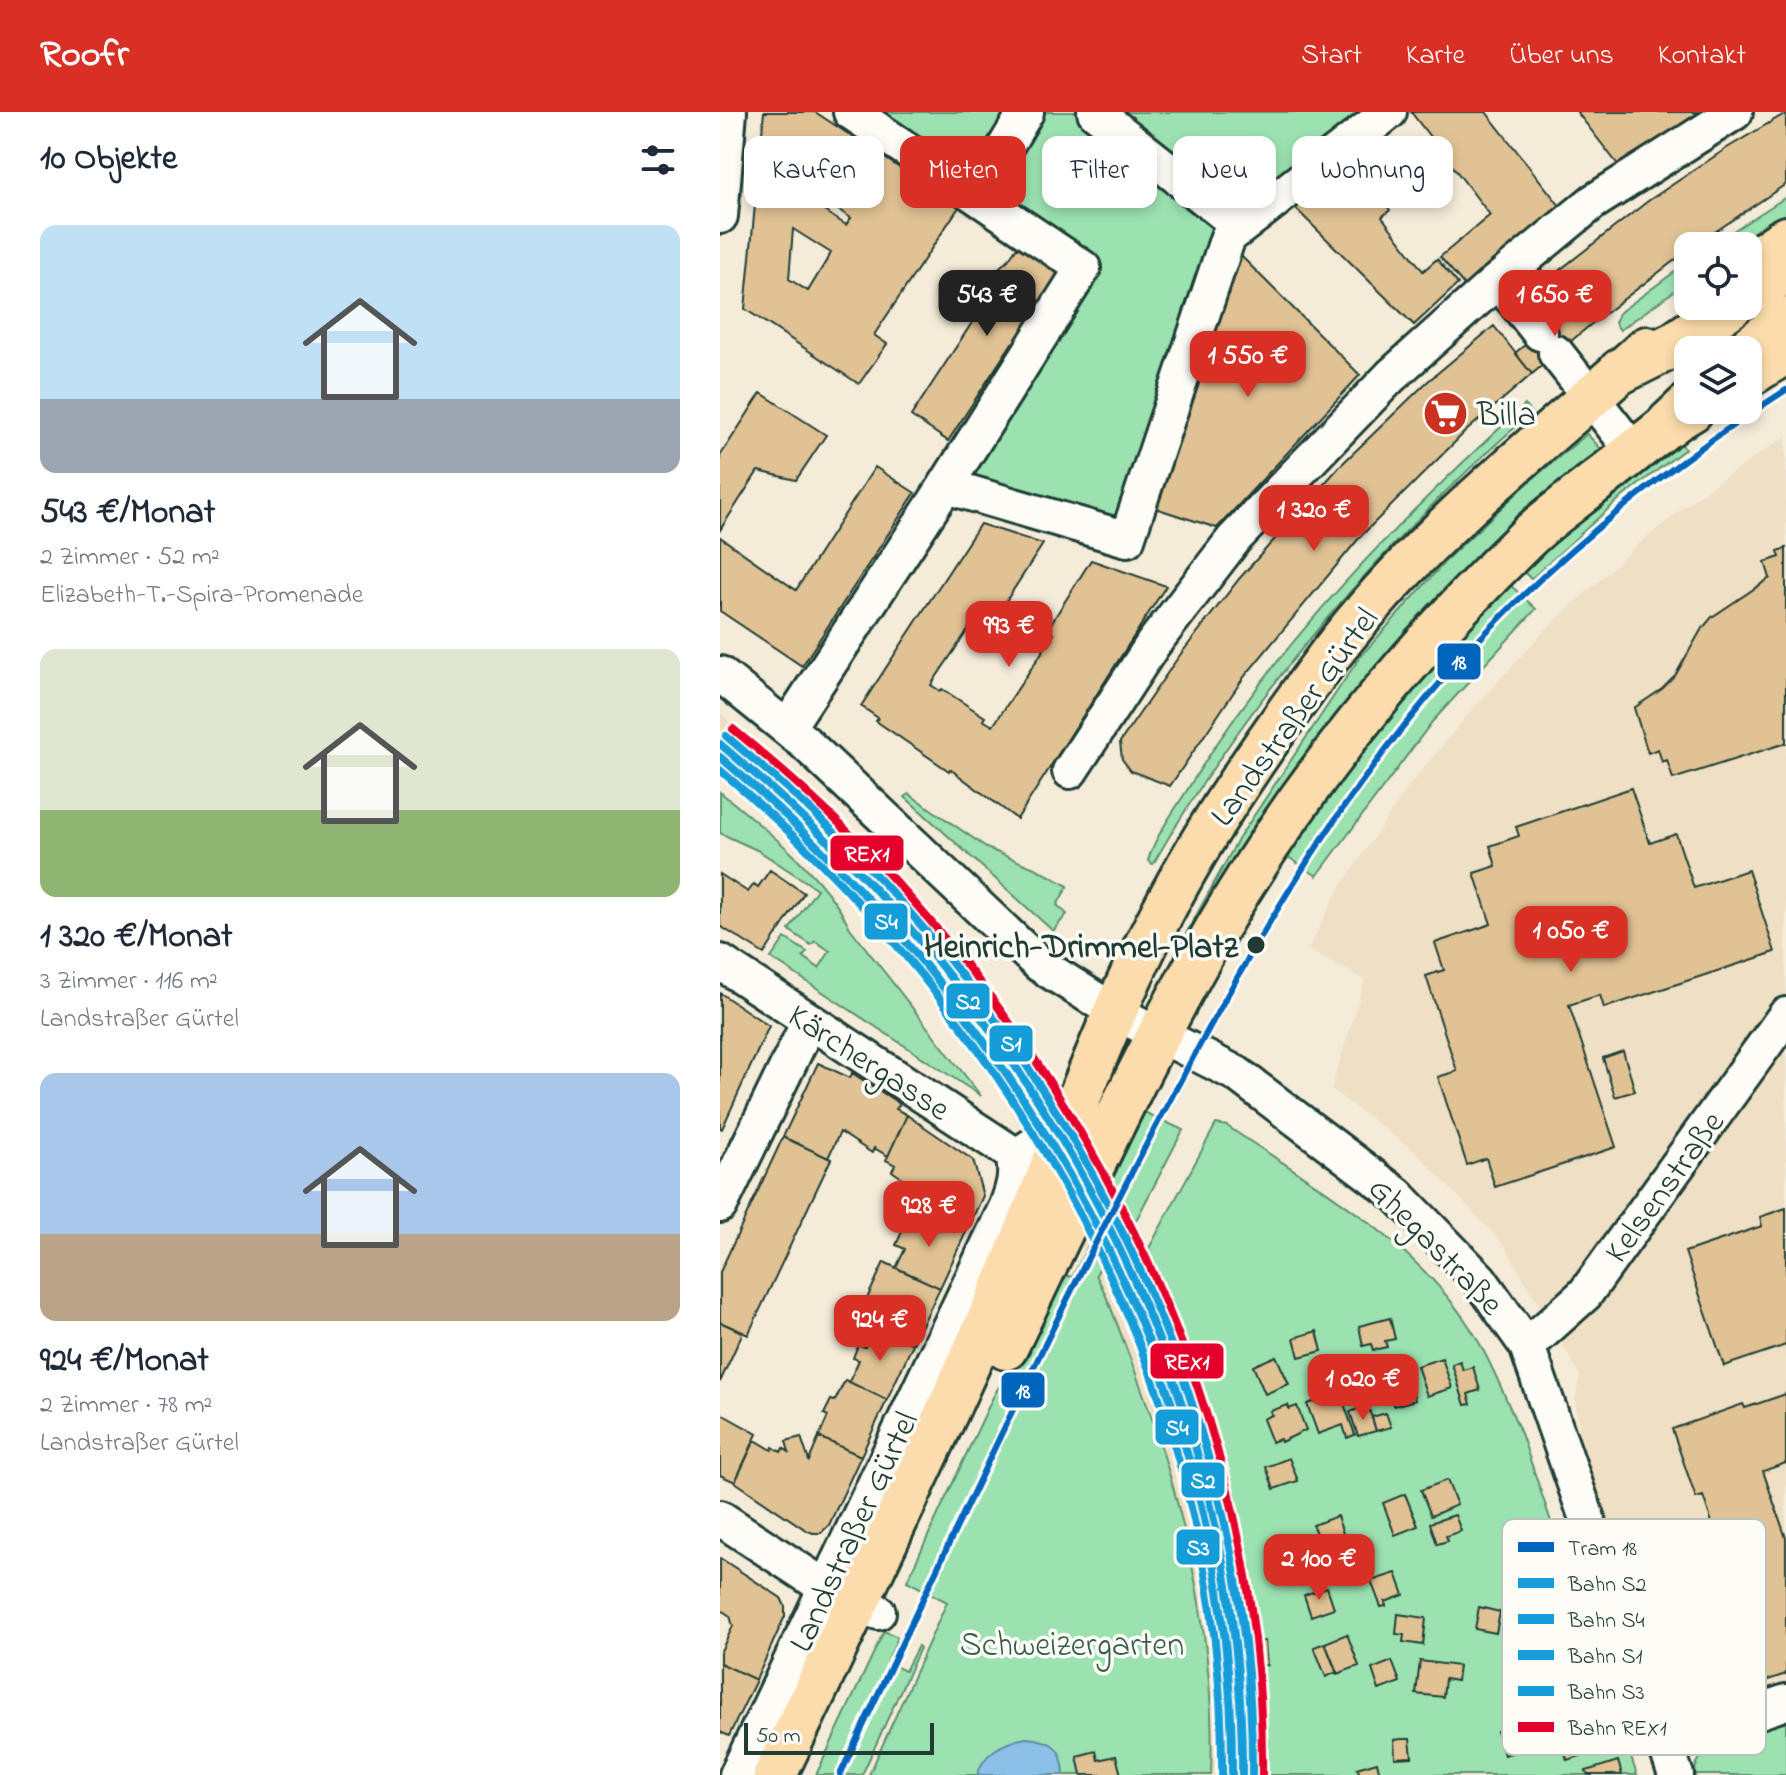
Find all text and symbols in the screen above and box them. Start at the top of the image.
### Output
text: Roofr [40,28,129,84]
text: Start [1301,36,1362,77]
text: Karte [1406,36,1465,77]
text: Über uns [1509,36,1614,77]
text: Kontakt [1658,36,1746,77]
text: 10 Objekte [40,135,177,185]
chip: Kaufen [744,136,884,208]
chip: Mieten [900,136,1026,208]
chip: Filter [1042,136,1157,208]
chip: Neu [1173,136,1276,208]
chip: Wohnung [1292,136,1453,208]
icon: filters [636,138,680,182]
map controls [1674,232,1762,424]
button: locate [1674,232,1762,320]
pin: 543 € [931,270,1043,338]
pin: 1 650 € [1481,270,1629,338]
icon: home [288,277,432,421]
text: 543 € [957,277,1017,315]
text: 1 650 € [1517,277,1593,315]
pin: 1 550 € [1174,331,1322,399]
button: layers [1674,336,1762,424]
text: 1 550 € [1208,338,1288,376]
supermarket icon: Billa [1422,389,1470,437]
place label: Billa [1476,392,1536,442]
pin: 1 320 € [1240,485,1388,553]
text: 543 €/Monat [40,489,215,539]
text: 1 320 € [1277,492,1351,530]
text: 2 Zimmer · 52 m² [40,539,220,577]
text: Elizabeth-T.-Spira-Promenade [40,577,363,615]
street label: Landstraßer Gürtel [1200,598,1393,838]
pin: 993 € [953,601,1065,669]
text: 993 € [983,608,1035,646]
line badge: 18 [1436,642,1482,681]
text: 18 [1451,648,1467,680]
icon: home [288,701,432,845]
line badge: REX1 [829,834,905,872]
text: REX1 [844,840,890,872]
line badge: S4 [863,902,909,941]
pin: 1 050 € [1497,906,1645,974]
text: S4 [874,908,899,940]
text: 1 320 €/Monat [40,913,233,963]
text: 1 050 € [1533,913,1609,951]
place label: Heinrich-Drimmel-Platz [924,924,1239,974]
marker: Heinrich-Drimmel-Platz [1245,934,1267,956]
text: 3 Zimmer · 116 m² [40,963,218,1001]
line badge: S2 [945,982,991,1020]
text: S2 [955,988,981,1020]
street label: Kärchergasse [777,993,960,1136]
text: Landstraßer Gürtel [40,1001,239,1039]
line badge: S1 [988,1024,1034,1063]
text: S1 [1000,1030,1022,1062]
street label: Kelsenstraße [1594,1101,1739,1275]
icon: home [288,1125,432,1269]
street label: Ghegastraße [1355,1167,1514,1329]
pin: 928 € [873,1181,985,1249]
text: 928 € [901,1188,957,1226]
pin: 924 € [824,1295,936,1363]
text: 924 € [852,1302,908,1340]
text: 924 €/Monat [40,1337,209,1387]
line badge: REX1 [1149,1342,1225,1380]
text: REX1 [1164,1348,1210,1380]
pin: 1 020 € [1289,1354,1437,1422]
text: 1 020 € [1326,1361,1400,1399]
line badge: 18 [1000,1371,1046,1409]
text: 18 [1015,1377,1031,1409]
text: 2 Zimmer · 78 m² [40,1387,212,1425]
street label: Landstraßer Gürtel [778,1404,933,1661]
line badge: S4 [1154,1408,1200,1446]
text: S4 [1165,1414,1190,1446]
text: Landstraßer Gürtel [40,1425,239,1463]
line badge: S2 [1180,1461,1226,1499]
text: S2 [1190,1467,1216,1499]
legend [1502,1519,1766,1755]
line badge: S3 [1175,1528,1221,1566]
text: S3 [1186,1534,1210,1566]
pin: 2 100 € [1245,1534,1393,1602]
text: Tram 18 [1568,1534,1637,1566]
text: 2 100 € [1282,1541,1356,1579]
text: Bahn S2 [1567,1570,1647,1602]
text: Bahn S4 [1567,1606,1645,1638]
park label: Schweizergarten [960,1622,1184,1672]
text: Bahn S1 [1567,1642,1643,1674]
text: Bahn S3 [1567,1678,1645,1710]
text: Bahn REX1 [1567,1714,1667,1746]
scale bar [744,1719,934,1755]
text: 50 m [756,1721,801,1753]

